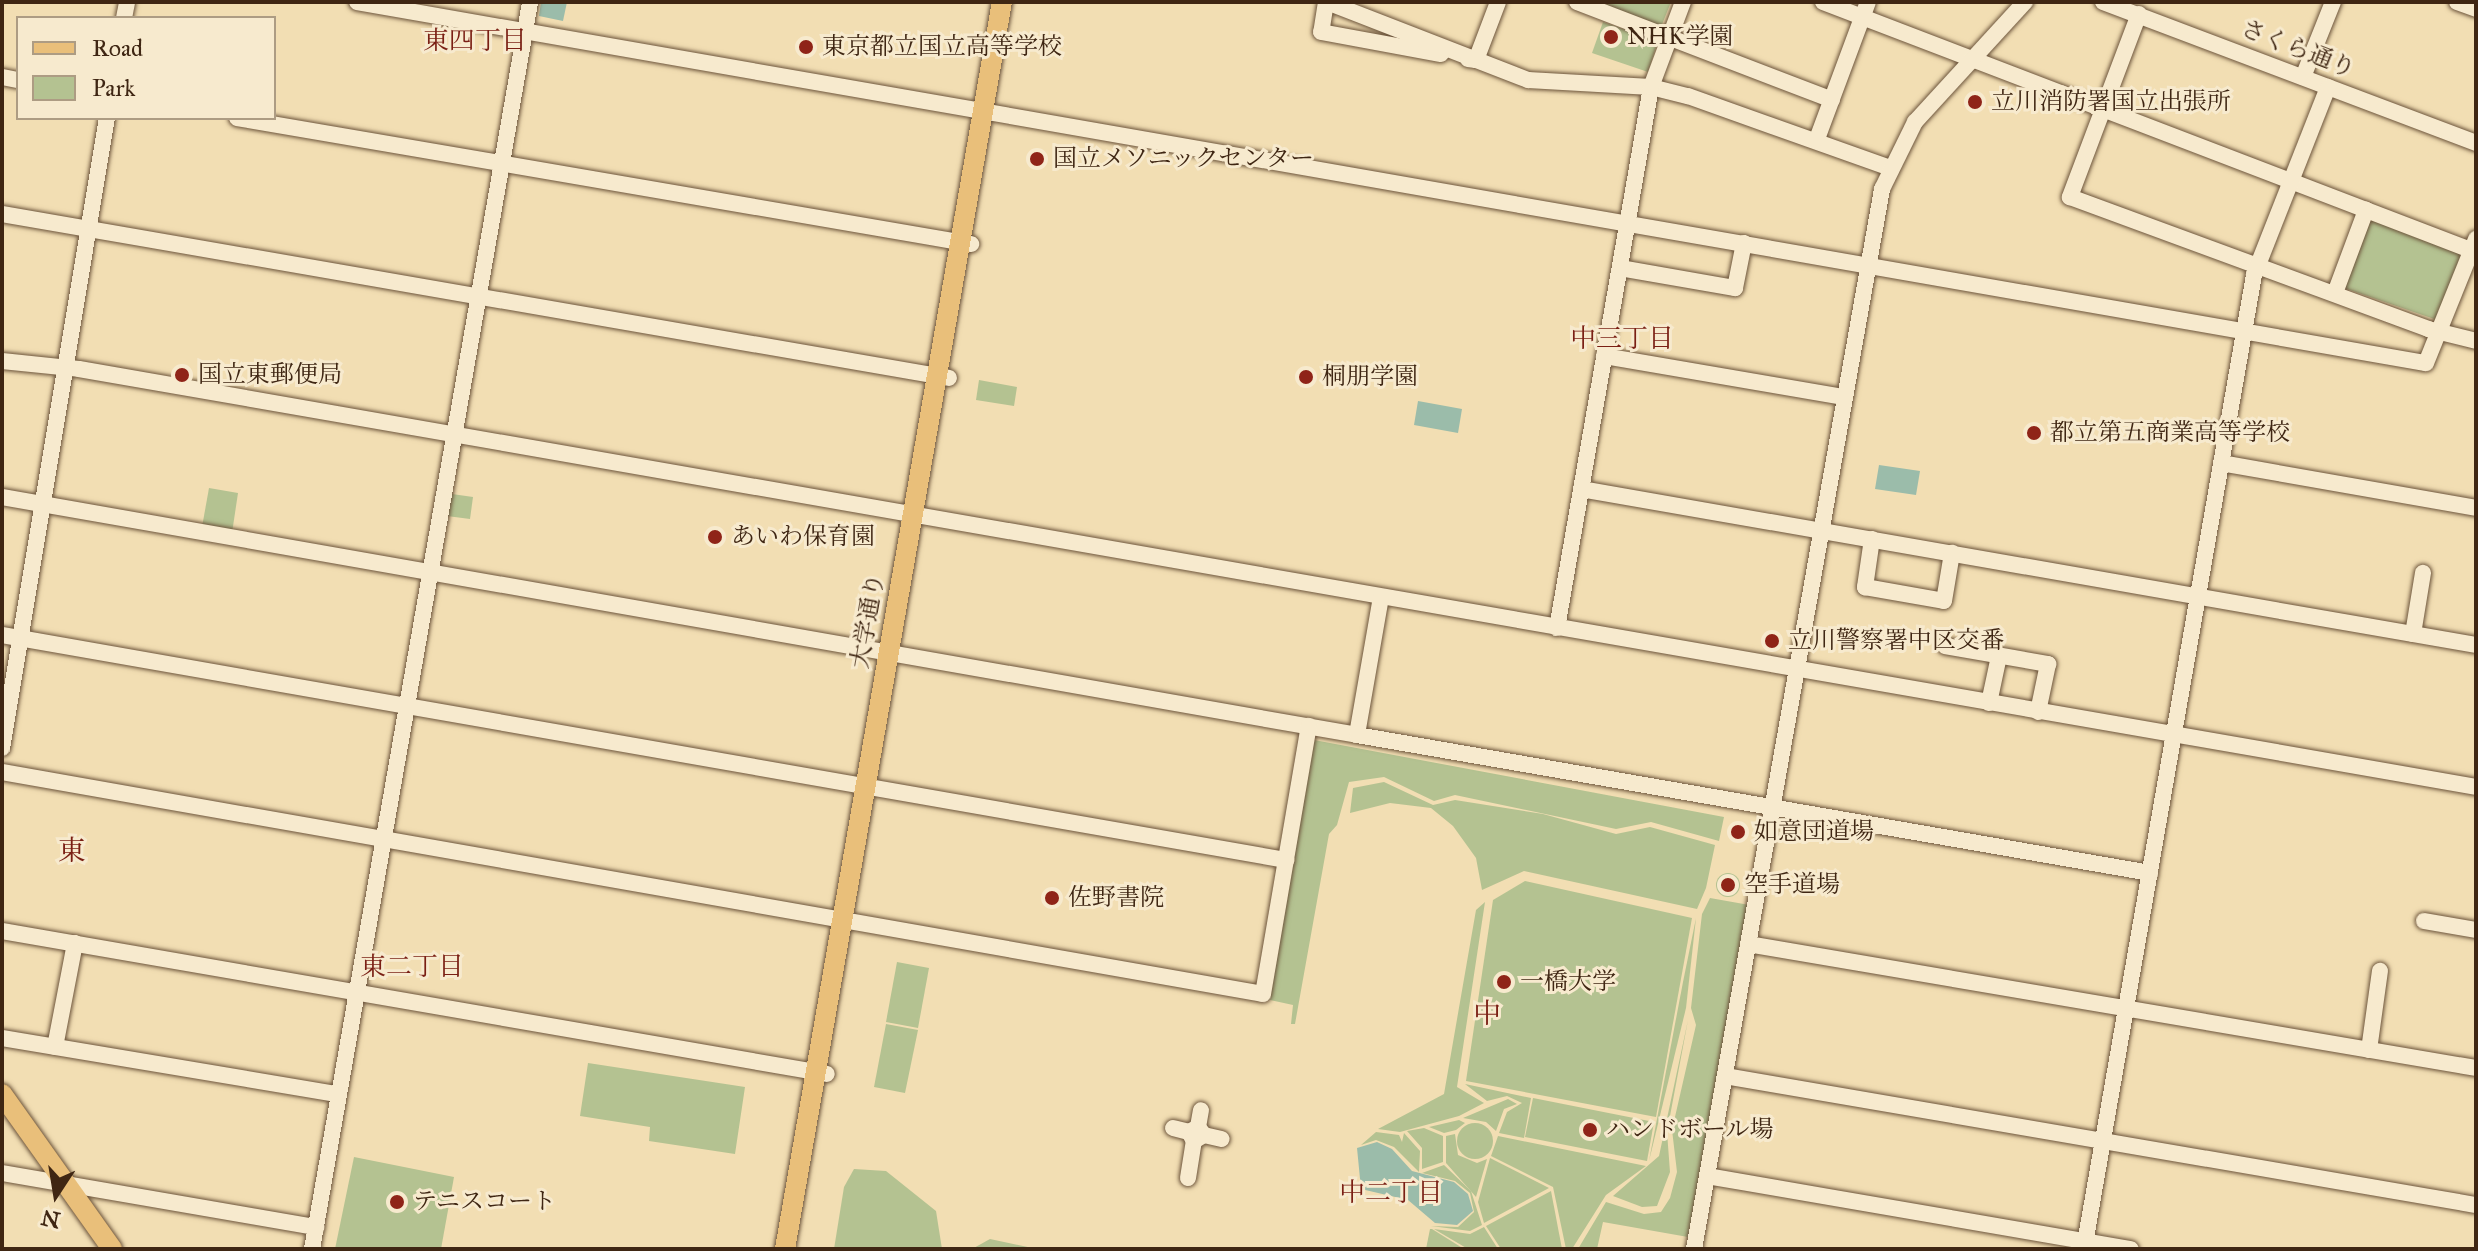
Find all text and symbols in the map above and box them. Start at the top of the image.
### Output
street label: さくら通り [2237,14,2359,84]
legend [16,16,276,120]
place label: NHK学園 [1627,23,1733,51]
district label: 東四丁目 [423,25,527,57]
marker: NHK学園 [1602,28,1620,46]
text: Road [92,33,143,63]
place label: 東京都立国立高等学校 [822,33,1062,61]
marker: 東京都立国立高等学校 [797,38,815,56]
text: Park [92,73,135,103]
place label: 立川消防署国立出張所 [1991,88,2231,116]
marker: 立川消防署国立出張所 [1966,93,1984,111]
place label: 国立メソニックセンター [1053,145,1317,173]
marker: 国立メソニックセンター [1028,150,1046,168]
district label: 中三丁目 [1570,323,1674,355]
place label: 国立東郵便局 [198,361,342,389]
place label: 桐朋学園 [1322,363,1418,391]
marker: 国立東郵便局 [173,366,191,384]
marker: 桐朋学園 [1297,368,1315,386]
place label: 都立第五商業高等学校 [2050,419,2290,447]
marker: 都立第五商業高等学校 [2025,424,2043,442]
place label: あいわ保育園 [731,523,875,551]
marker: あいわ保育園 [706,528,724,546]
street label: 大学通り [845,571,891,671]
place label: 立川警察署中区交番 [1788,627,2004,655]
marker: 立川警察署中区交番 [1763,632,1781,650]
place label: 如意団道場 [1754,818,1874,846]
marker: 如意団道場 [1729,823,1747,841]
district label: 東 [58,834,86,868]
place label: 空手道場 [1744,871,1840,899]
marker: 空手道場 [1719,876,1737,894]
place label: 佐野書院 [1068,884,1164,912]
marker: 佐野書院 [1043,889,1061,907]
district label: 東二丁目 [360,951,464,983]
place label: 一橋大学 [1520,968,1616,996]
marker: 一橋大学 [1495,973,1513,991]
district label: 中 [1473,997,1501,1031]
place label: ハンドボール場 [1606,1116,1774,1144]
marker: ハンドボール場 [1581,1121,1599,1139]
north arrow [16,1155,96,1235]
district label: 中二丁目 [1339,1177,1443,1209]
place label: テニスコート [413,1188,557,1216]
marker: テニスコート [388,1193,406,1211]
text: N [39,1204,63,1234]

